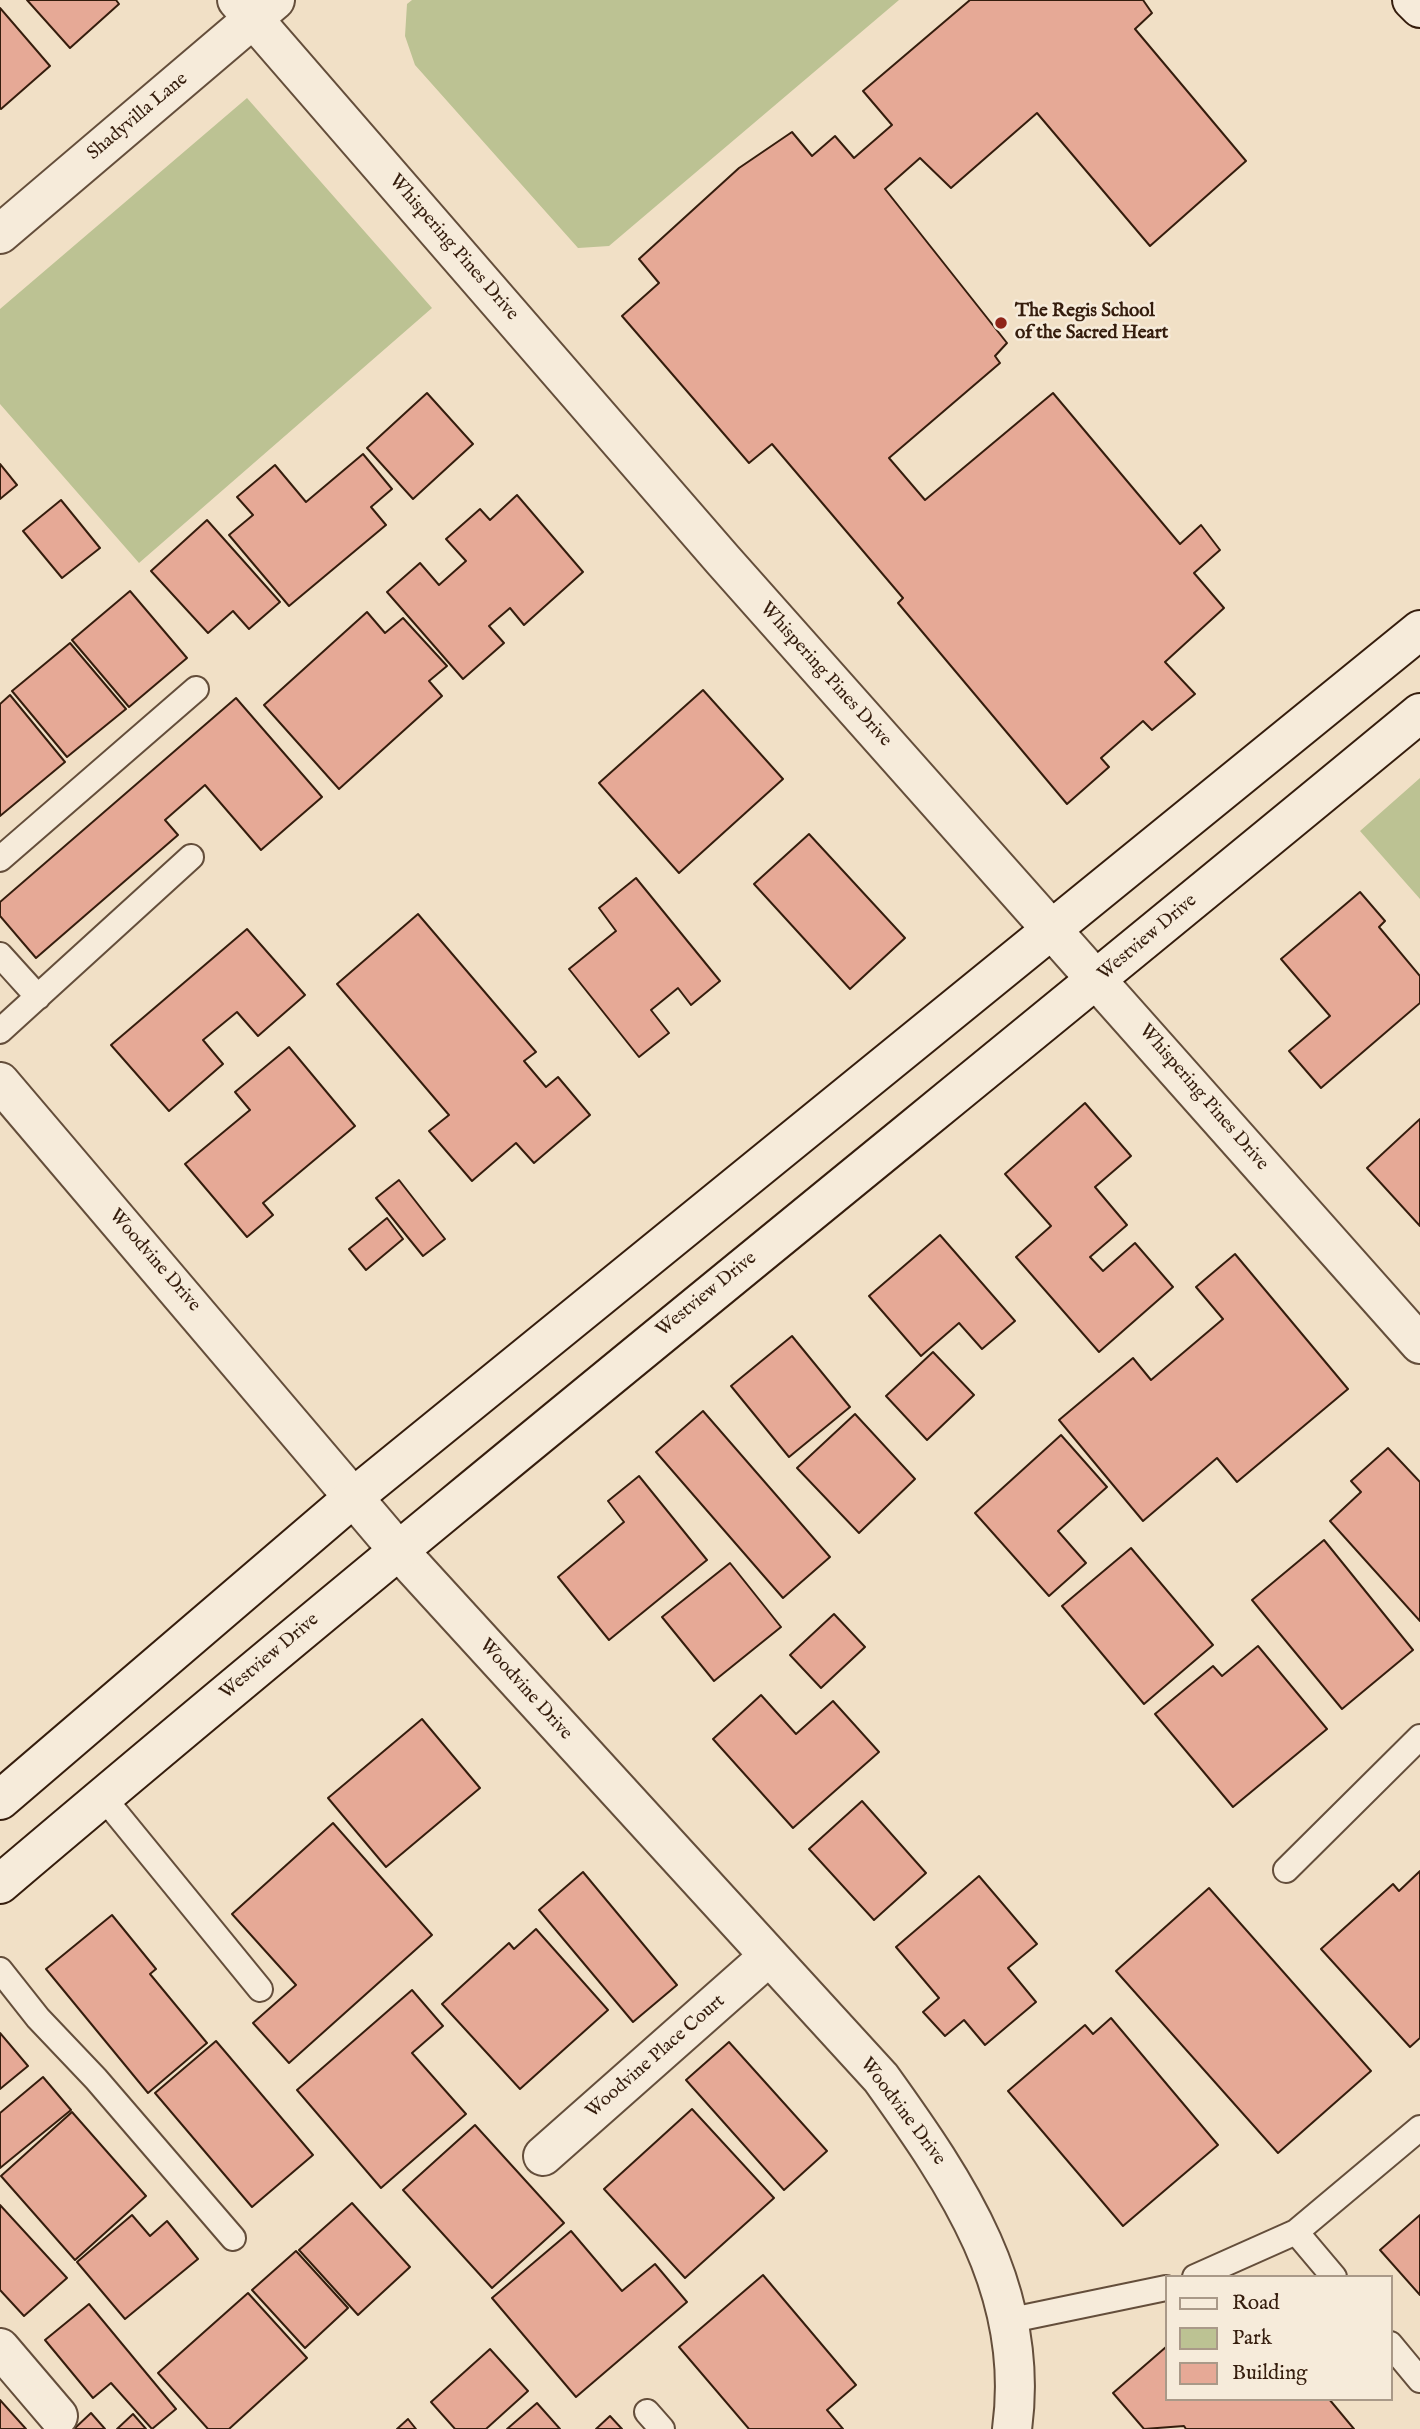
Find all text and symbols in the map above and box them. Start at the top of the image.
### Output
street label: Shadyvilla Lane [83,68,193,166]
street label: Whispering Pines Drive [383,170,523,326]
place label: The Regis School of the Sacred Heart [1015,301,1168,345]
marker: The Regis School of the Sacred Heart [993,315,1009,331]
street label: Whispering Pines Drive [754,598,896,752]
street label: Westview Drive [1094,890,1202,986]
street label: Whispering Pines Drive [1133,1020,1273,1176]
street label: Woodvine Drive [103,1205,205,1317]
street label: Westview Drive [652,1248,762,1342]
street label: Westview Drive [216,1609,324,1705]
street label: Woodvine Drive [474,1635,576,1745]
street label: Woodvine Place Court [582,1990,730,2124]
street label: Woodvine Drive [854,2054,950,2170]
legend [1164,2275,1392,2401]
text: Road [1232,2290,1279,2317]
text: Park [1232,2325,1272,2352]
text: Building [1232,2360,1307,2387]

